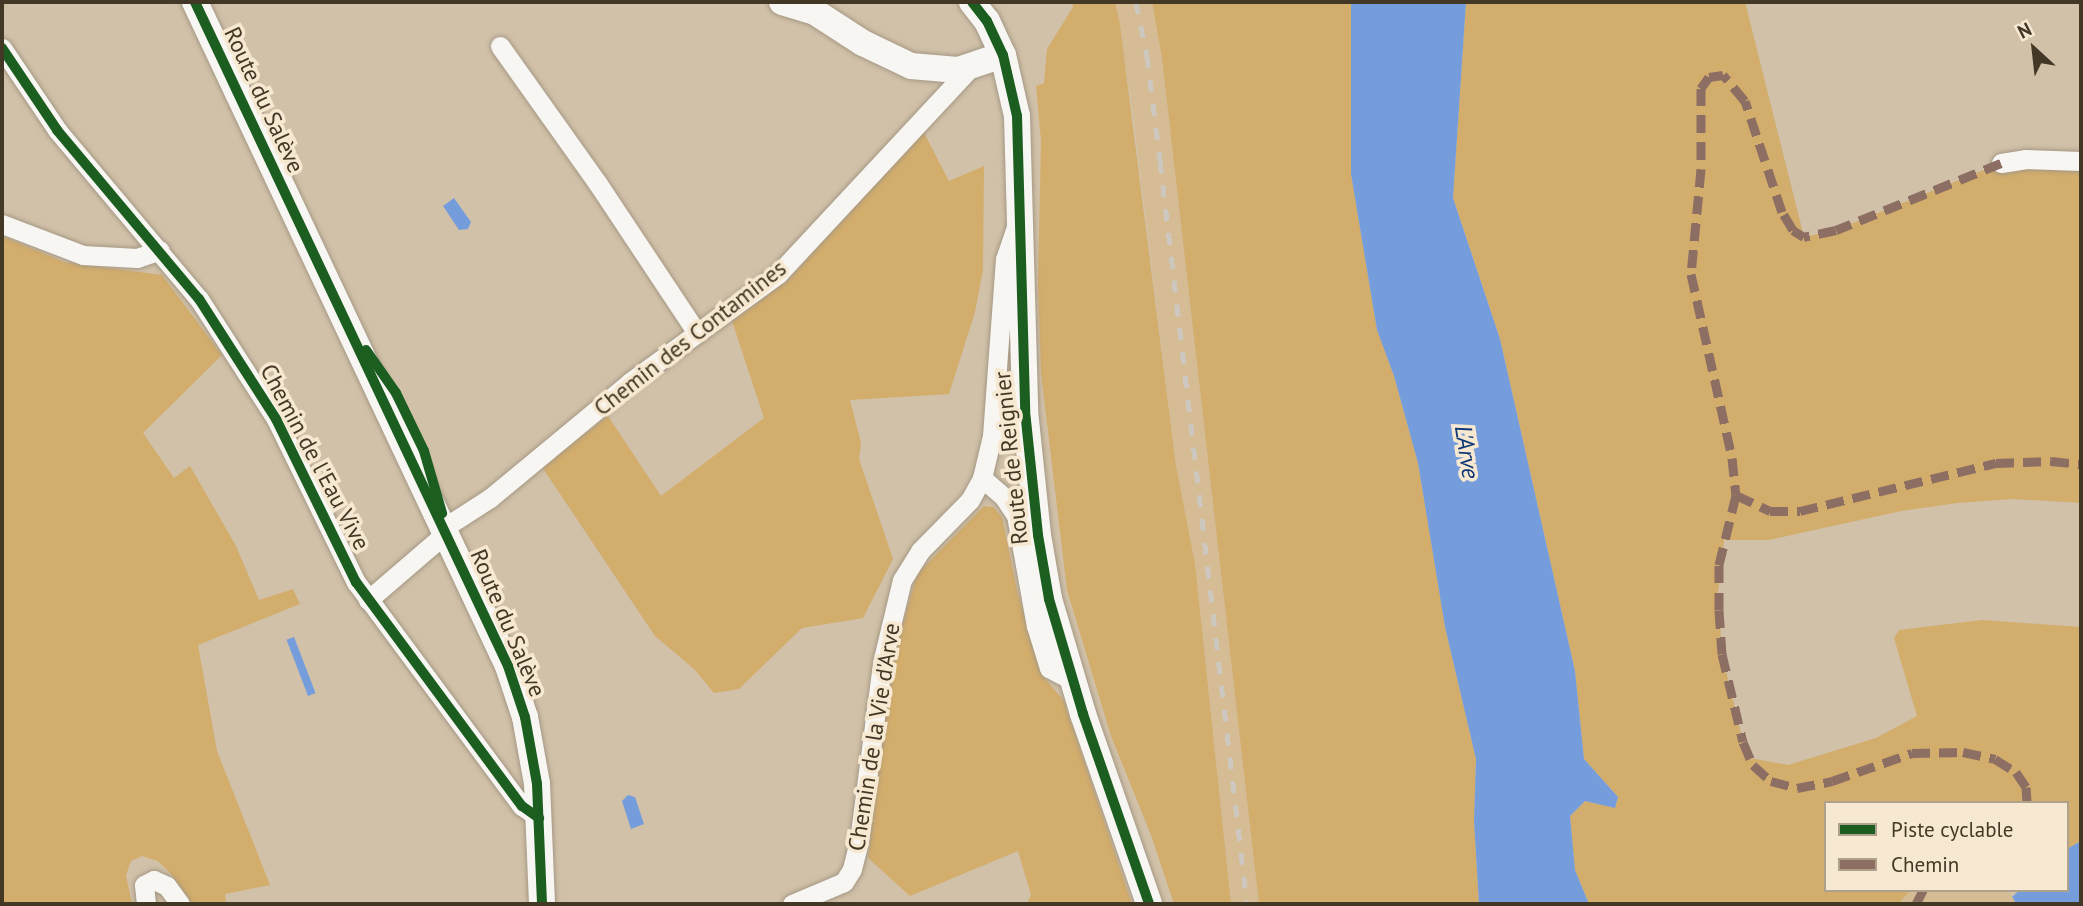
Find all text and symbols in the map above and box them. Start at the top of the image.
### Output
north arrow [1999,14,2069,84]
text: N [2013,17,2035,44]
street label: Route du Salève [218,23,310,177]
street label: Chemin des Contamines [588,254,792,422]
street label: Chemin de l'Eau Vive [254,359,376,555]
street label: Route de Reignier [988,370,1034,546]
water label: L'Arve [1449,423,1485,481]
street label: Route du Salève [465,545,551,701]
street label: Chemin de la Vie d'Arve [842,621,906,853]
legend [1824,801,2069,892]
text: Piste cyclable [1891,816,2013,843]
text: Chemin [1891,851,1959,878]

